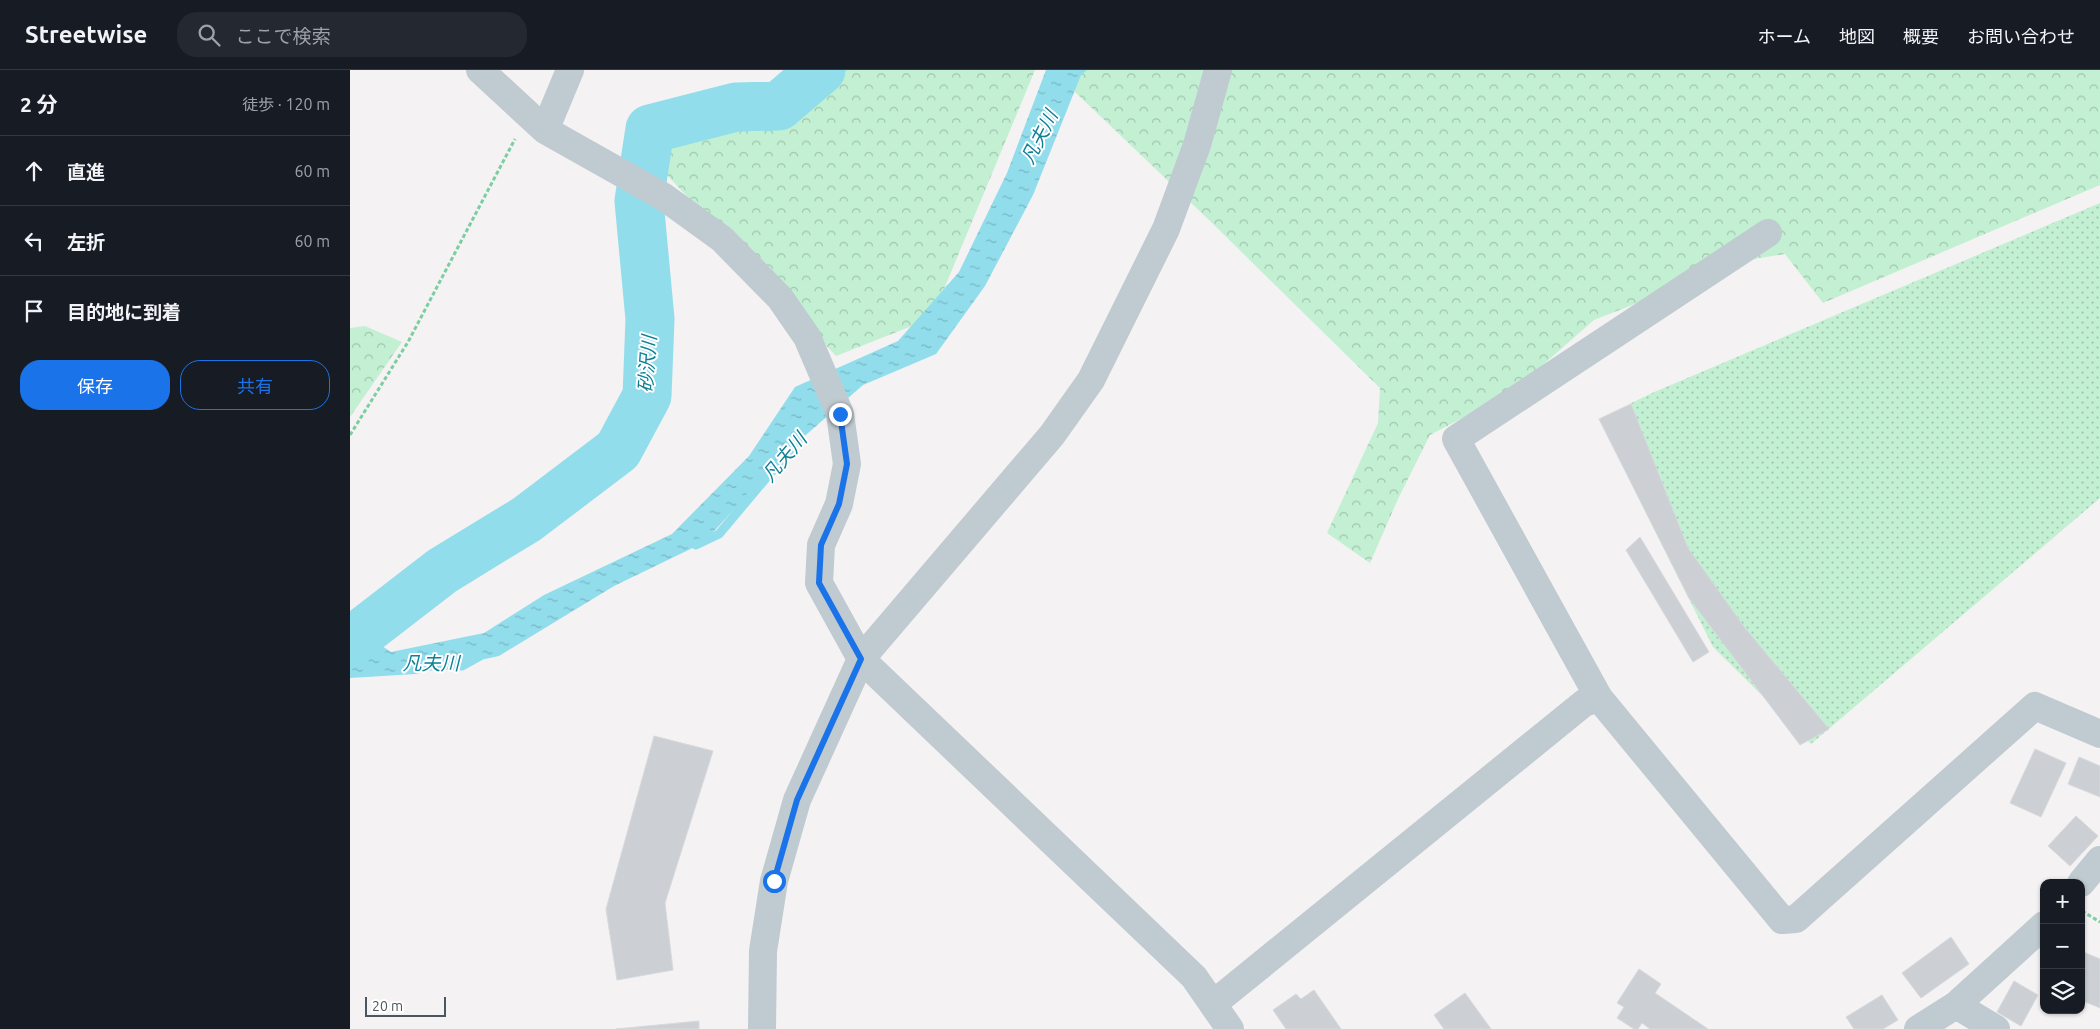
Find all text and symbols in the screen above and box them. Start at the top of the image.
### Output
search box [177,12,527,57]
text: Streetwise [25,21,147,48]
icon: search [195,21,223,49]
text: ここで検索 [235,25,330,47]
text: ホーム [1758,26,1811,46]
text: 地図 [1839,26,1875,46]
text: 概要 [1903,26,1939,46]
text: お問い合わせ [1967,26,2075,46]
text: 2 分 [20,92,58,116]
text: 徒歩 · 120 m [242,95,330,113]
water label: 凡夫川 [1016,105,1063,167]
icon: ahead [20,157,48,185]
text: 直進 [67,161,105,183]
text: 60 m [294,162,330,180]
icon: left [20,227,48,255]
text: 左折 [67,231,105,253]
text: 60 m [294,232,330,250]
icon: arrive [20,297,48,325]
text: 目的地に到着 [67,301,181,323]
water label: 砂沢川 [634,333,660,393]
button: 保存 [20,360,170,410]
button: 共有 [180,360,330,410]
route end [829,403,852,426]
water label: 凡夫川 [757,427,812,486]
water label: 凡夫川 [402,652,461,674]
route start [763,870,786,893]
map controls [2040,879,2085,1014]
button: + [2040,879,2085,924]
button: − [2040,924,2085,969]
button: layers [2040,969,2085,1014]
scale bar [365,994,446,1017]
text: 20 m [372,998,403,1014]

